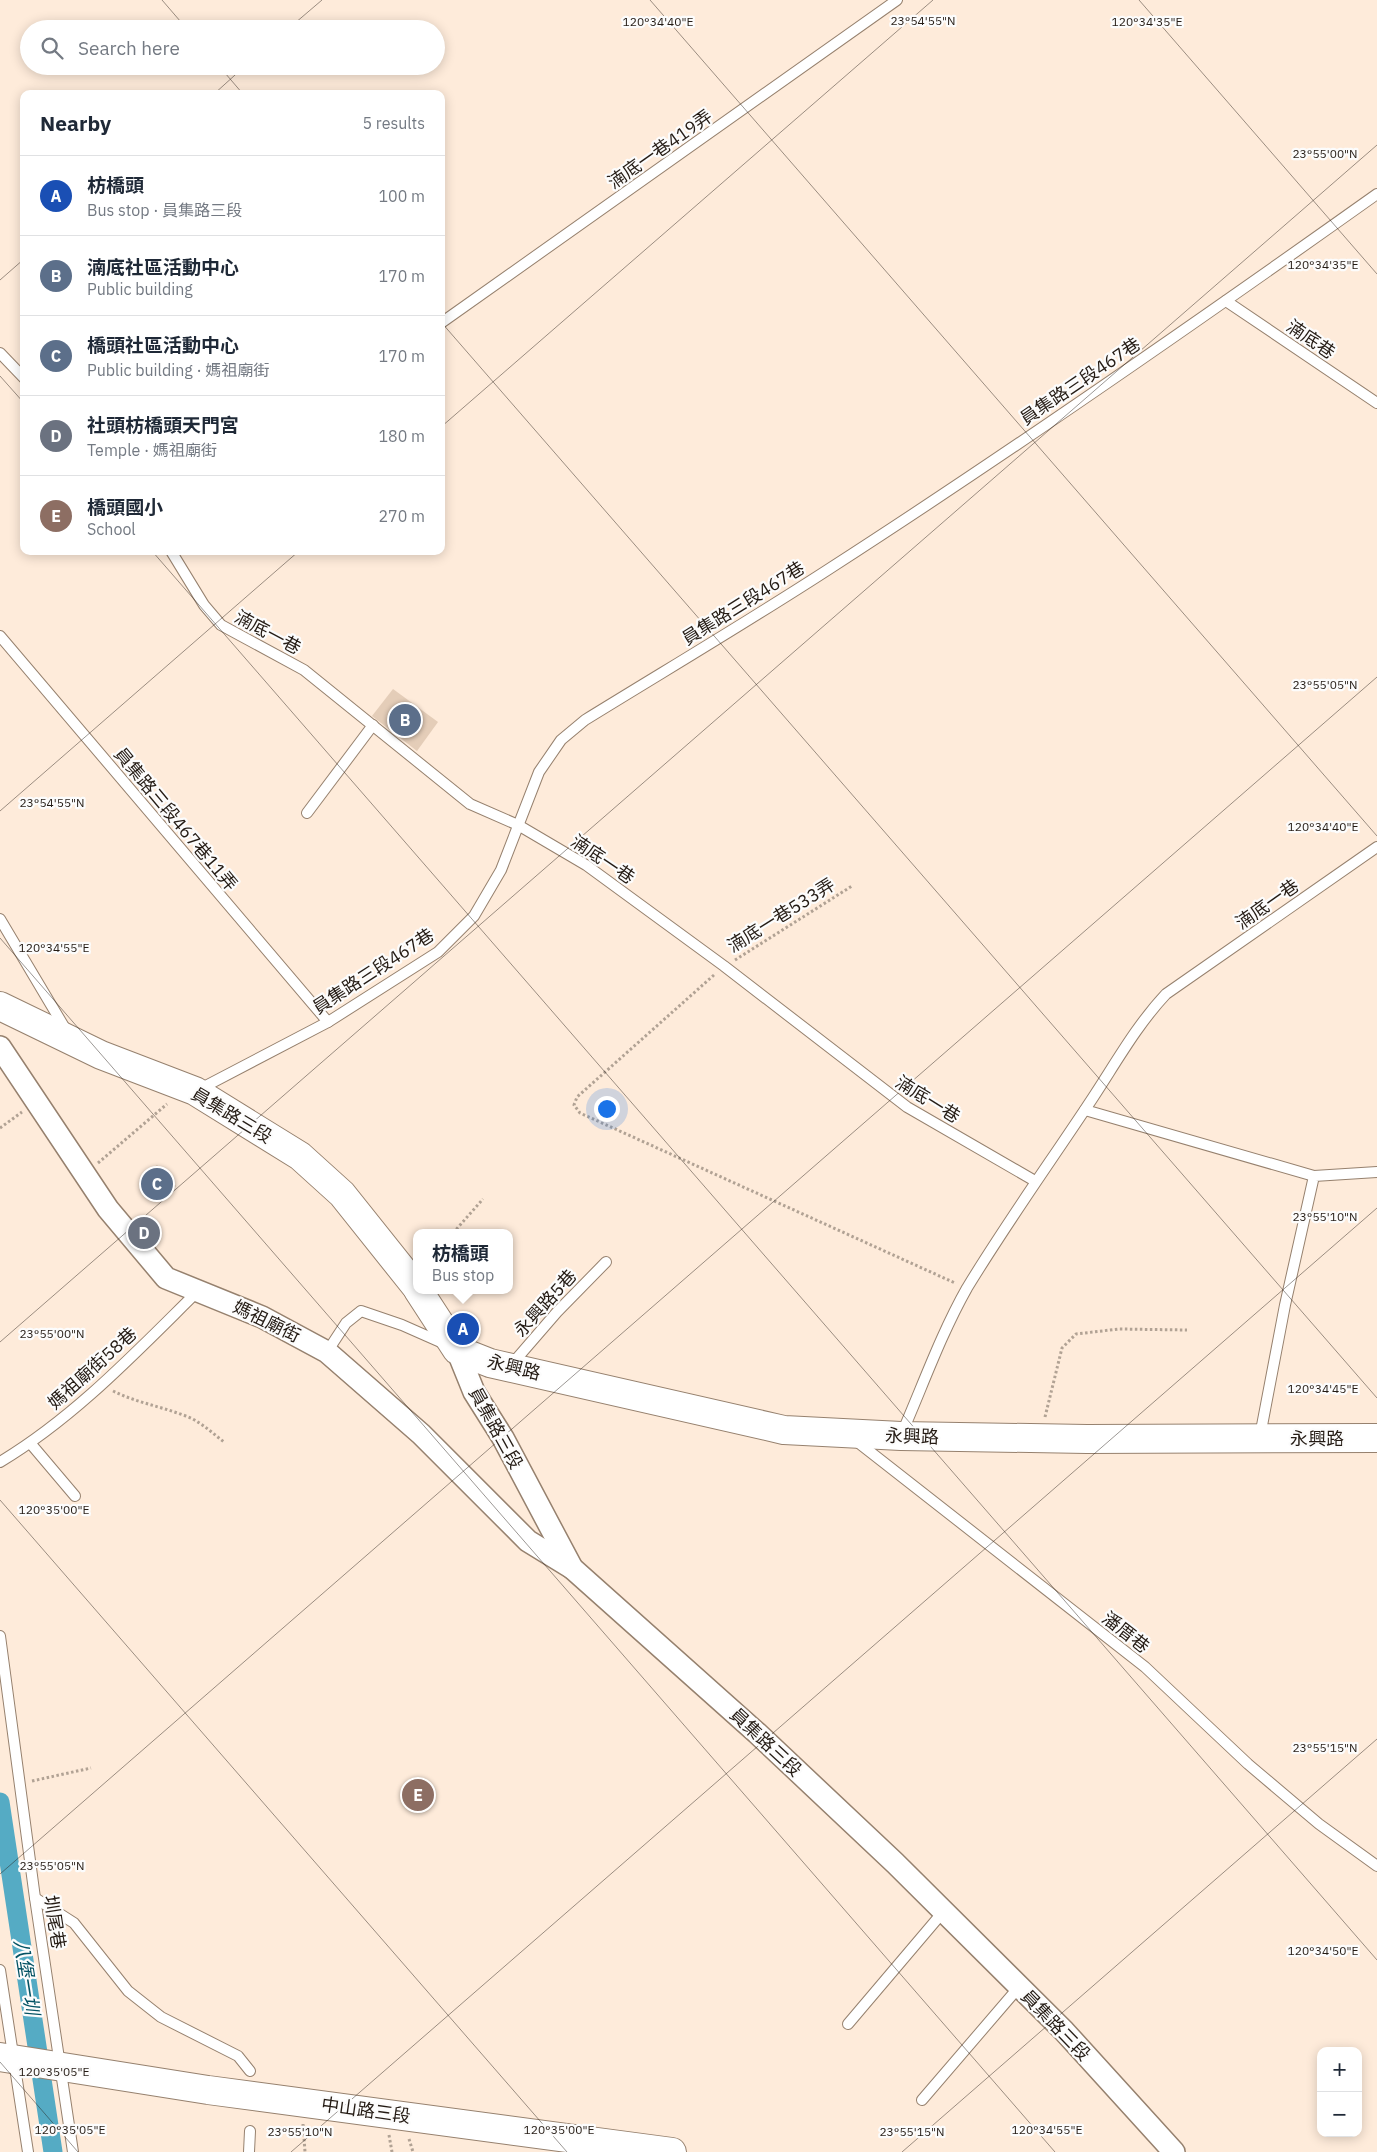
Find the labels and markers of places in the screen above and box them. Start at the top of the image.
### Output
pin: B [389,701,421,739]
pin: C [141,1165,173,1203]
pin: D [128,1214,160,1252]
pin: A [447,1310,479,1348]
pin: E [402,1776,434,1814]

